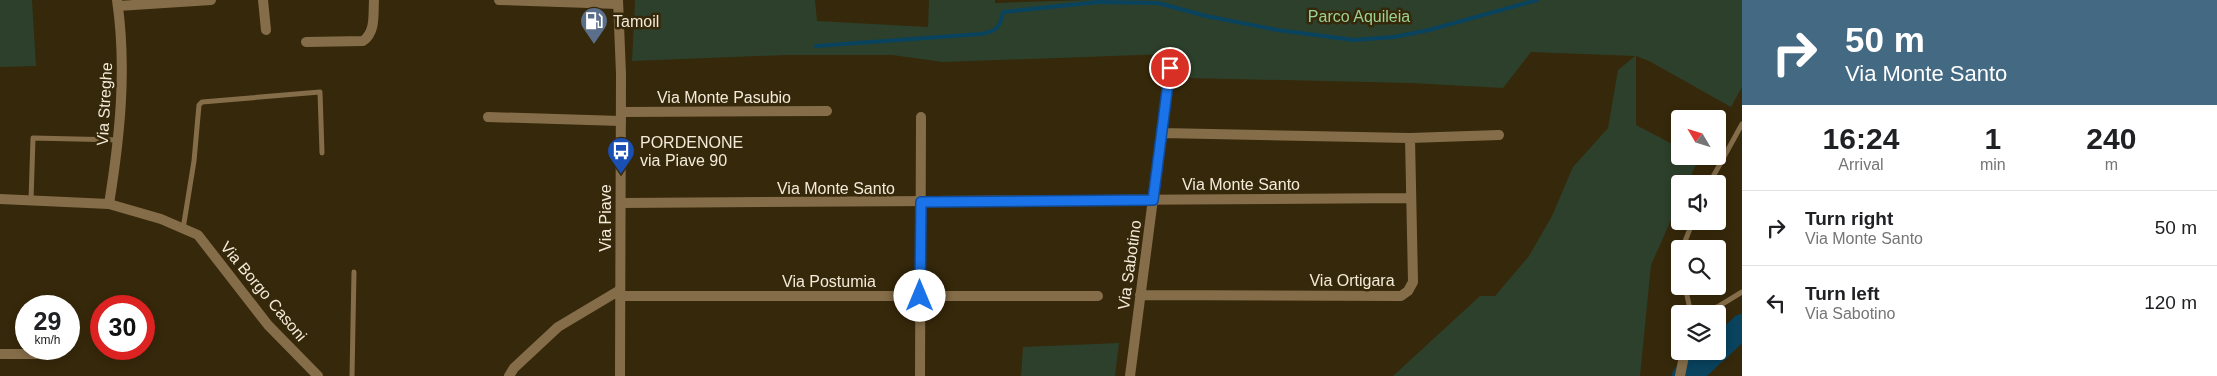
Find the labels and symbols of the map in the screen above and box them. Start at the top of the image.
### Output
fuel station icon: Tamoil [579,6,609,45]
park label: Parco Aquileia [1308,8,1410,25]
place label: Tamoil [613,13,659,30]
pin [1149,47,1191,89]
street label: Via Streghe [94,62,115,146]
street label: Via Monte Pasubio [657,89,791,106]
north arrow [1671,110,1726,165]
place label: PORDENONE via Piave 90 [640,134,743,169]
bus stop icon: PORDENONE via Piave 90 [606,136,636,175]
street label: Via Monte Santo [1182,176,1300,193]
street label: Via Monte Santo [777,180,895,197]
street label: Via Piave [597,184,614,252]
street label: Via Sabotino [1115,219,1144,311]
street label: Via Borgo Casoni [217,238,310,344]
position arrow [893,269,945,321]
street label: Via Ortigara [1309,272,1395,289]
street label: Via Postumia [782,273,876,290]
speed limit sign: 30 [90,295,155,360]

